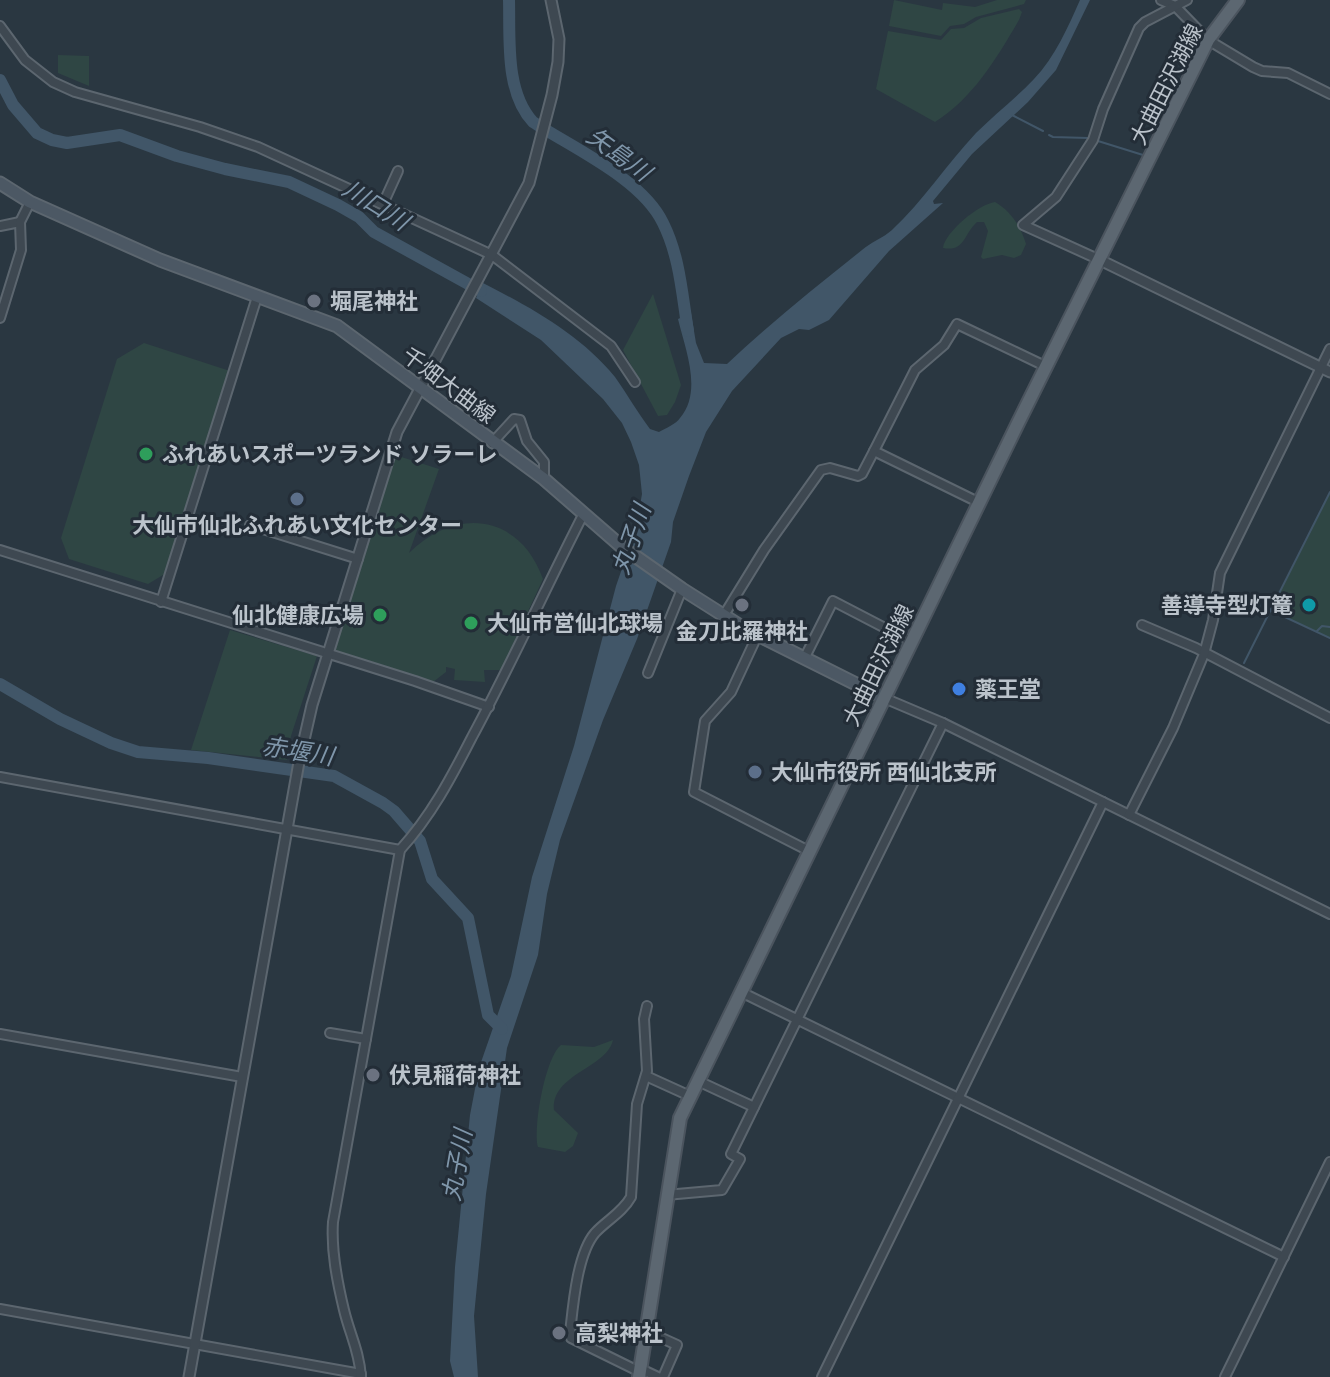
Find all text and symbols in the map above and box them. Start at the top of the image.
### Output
street label: 大曲田沢湖線 [1124,19,1208,149]
water label: 矢島川 [581,120,660,189]
water label: 川口川 [337,173,417,239]
place label: 堀尾神社 [330,287,418,315]
marker: 堀尾神社 [305,292,323,310]
street label: 千畑大曲線 [397,341,501,429]
place label: ふれあいスポーツランド ソラーレ [162,440,497,468]
marker: ふれあいスポーツランド ソラーレ [137,445,155,463]
marker: 大仙市仙北ふれあい文化センター [288,490,306,508]
water label: 丸子川 [605,497,658,578]
place label: 大仙市仙北ふれあい文化センター [132,511,462,539]
place label: 善導寺型灯篭 [1161,591,1293,619]
marker: 金刀比羅神社 [733,596,751,614]
marker: 善導寺型灯篭 [1300,596,1318,614]
street label: 大曲田沢湖線 [836,600,920,730]
place label: 仙北健康広場 [232,601,364,629]
marker: 仙北健康広場 [371,606,389,624]
place label: 大仙市営仙北球場 [487,609,663,637]
marker: 大仙市営仙北球場 [462,614,480,632]
place label: 金刀比羅神社 [676,617,808,645]
place label: 薬王堂 [975,675,1041,703]
marker: 薬王堂 [950,680,968,698]
water label: 赤堰川 [260,730,339,772]
place label: 大仙市役所 西仙北支所 [771,758,997,786]
marker: 大仙市役所 西仙北支所 [746,763,764,781]
place label: 伏見稲荷神社 [389,1061,521,1089]
marker: 伏見稲荷神社 [364,1066,382,1084]
water label: 丸子川 [435,1124,479,1203]
place label: 高梨神社 [575,1319,663,1347]
marker: 高梨神社 [550,1324,568,1342]

